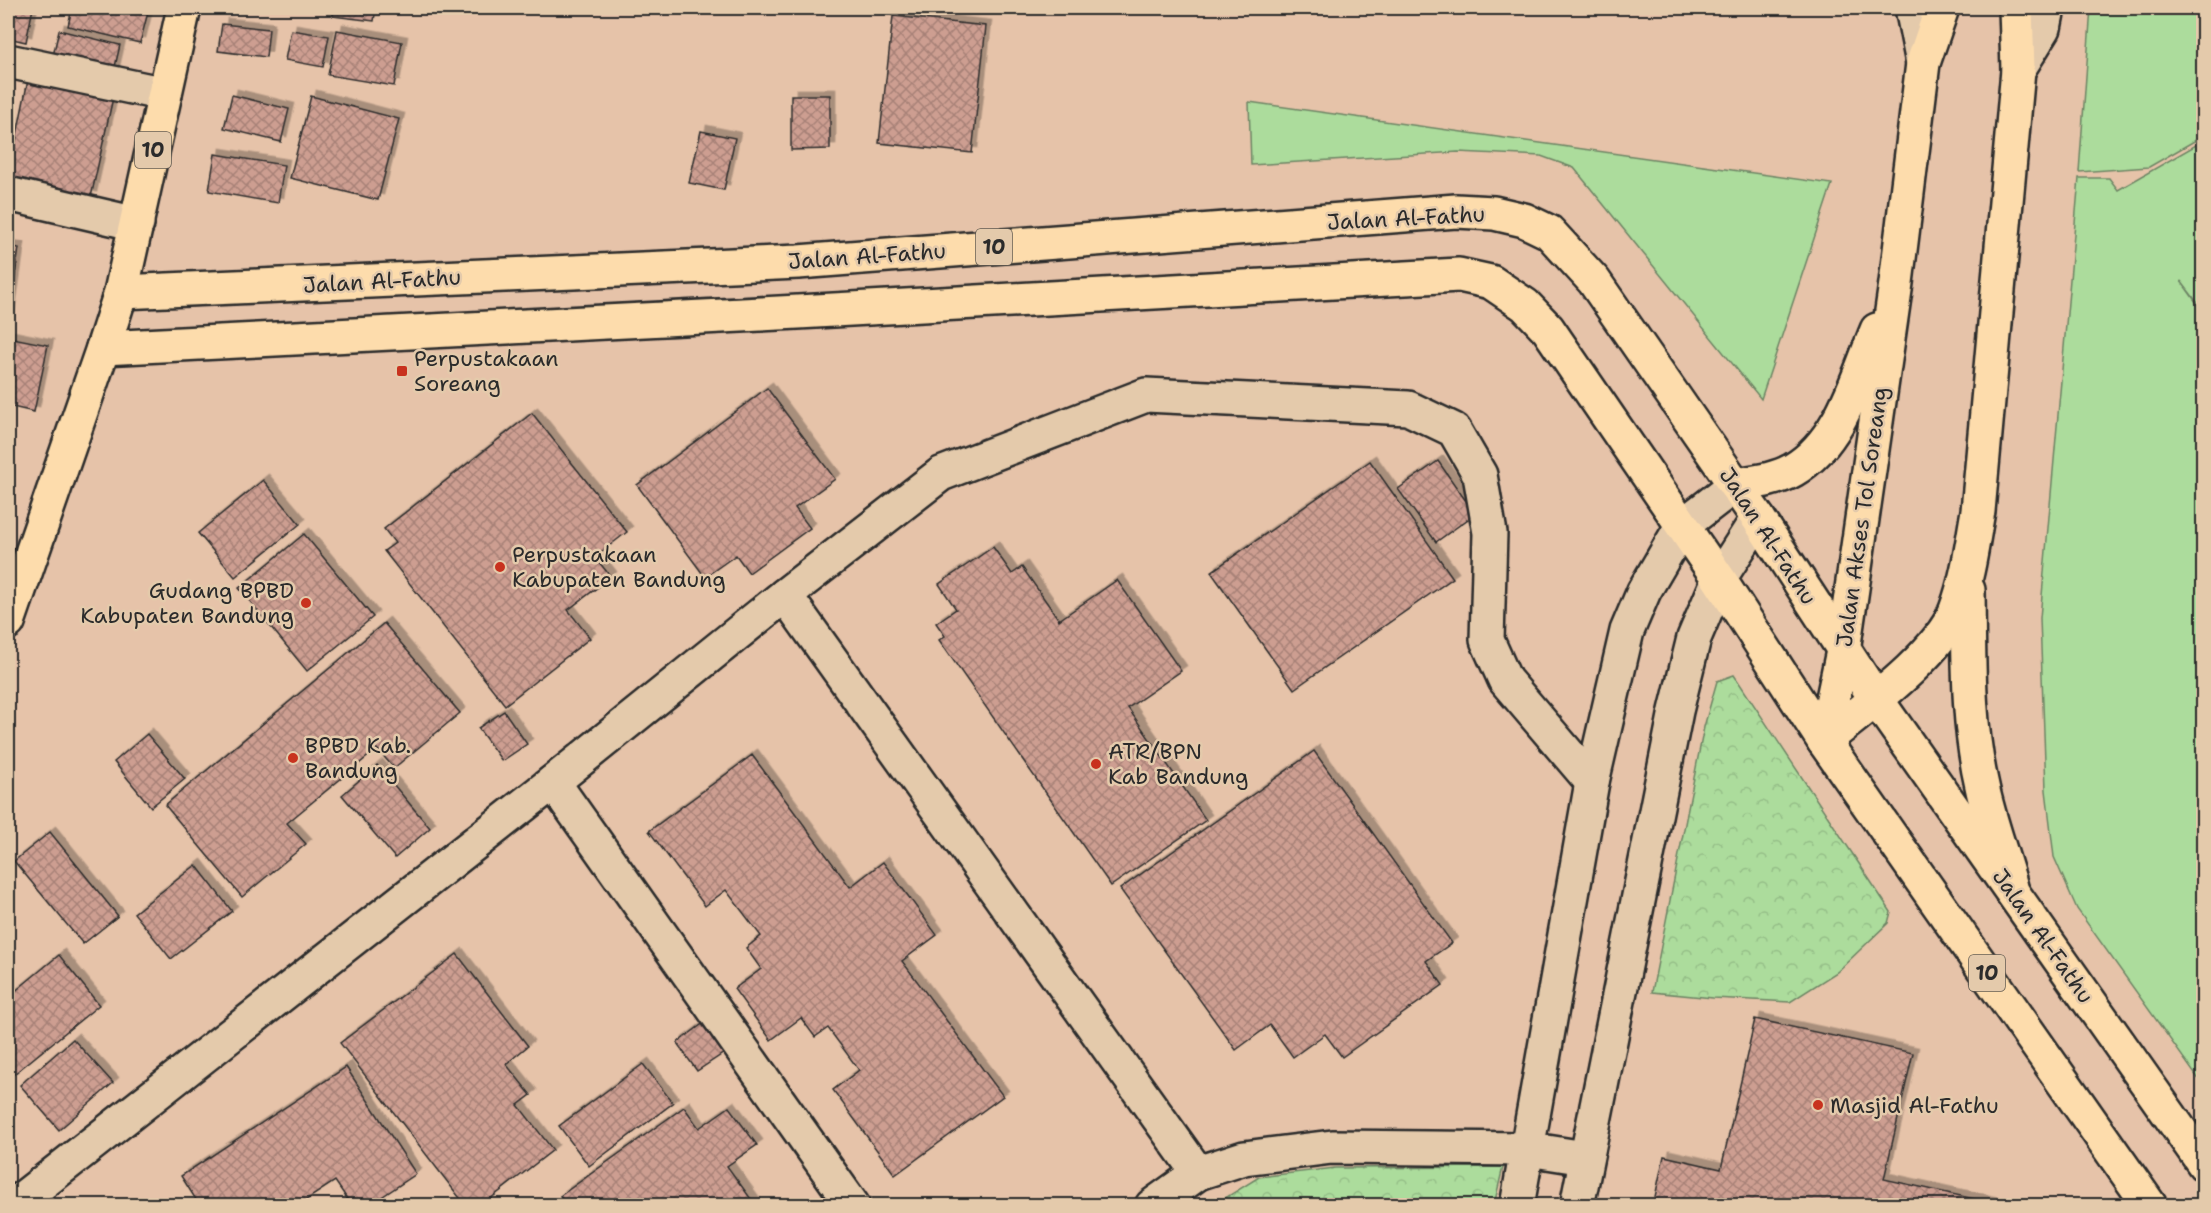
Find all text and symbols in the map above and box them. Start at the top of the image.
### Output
road number: 10 [135,132,171,168]
street label: Jalan Al-Fathu [1326,199,1486,237]
road number: 10 [976,229,1012,265]
street label: Jalan Al-Fathu [787,236,947,276]
street label: Jalan Al-Fathu [302,262,462,300]
place label: Perpustakaan Soreang [414,344,559,398]
marker: Perpustakaan Soreang [395,364,409,378]
street label: Jalan Akses Tol Soreang [1829,385,1895,649]
street label: Jalan Al-Fathu [1713,462,1823,610]
place label: Perpustakaan Kabupaten Bandung [512,540,726,594]
marker: Perpustakaan Kabupaten Bandung [493,560,507,574]
place label: Gudang BPBD Kabupaten Bandung [80,576,294,630]
marker: Gudang BPBD Kabupaten Bandung [299,596,313,610]
place label: BPBD Kab. Bandung [305,731,411,785]
place label: ATR/BPN Kab Bandung [1108,737,1249,791]
marker: BPBD Kab. Bandung [286,751,300,765]
marker: ATR/BPN Kab Bandung [1089,757,1103,771]
street label: Jalan Al-Fathu [1986,863,2100,1009]
road number: 10 [1969,955,2005,991]
place label: Masjid Al-Fathu [1830,1091,1999,1120]
marker: Masjid Al-Fathu [1811,1098,1825,1112]

